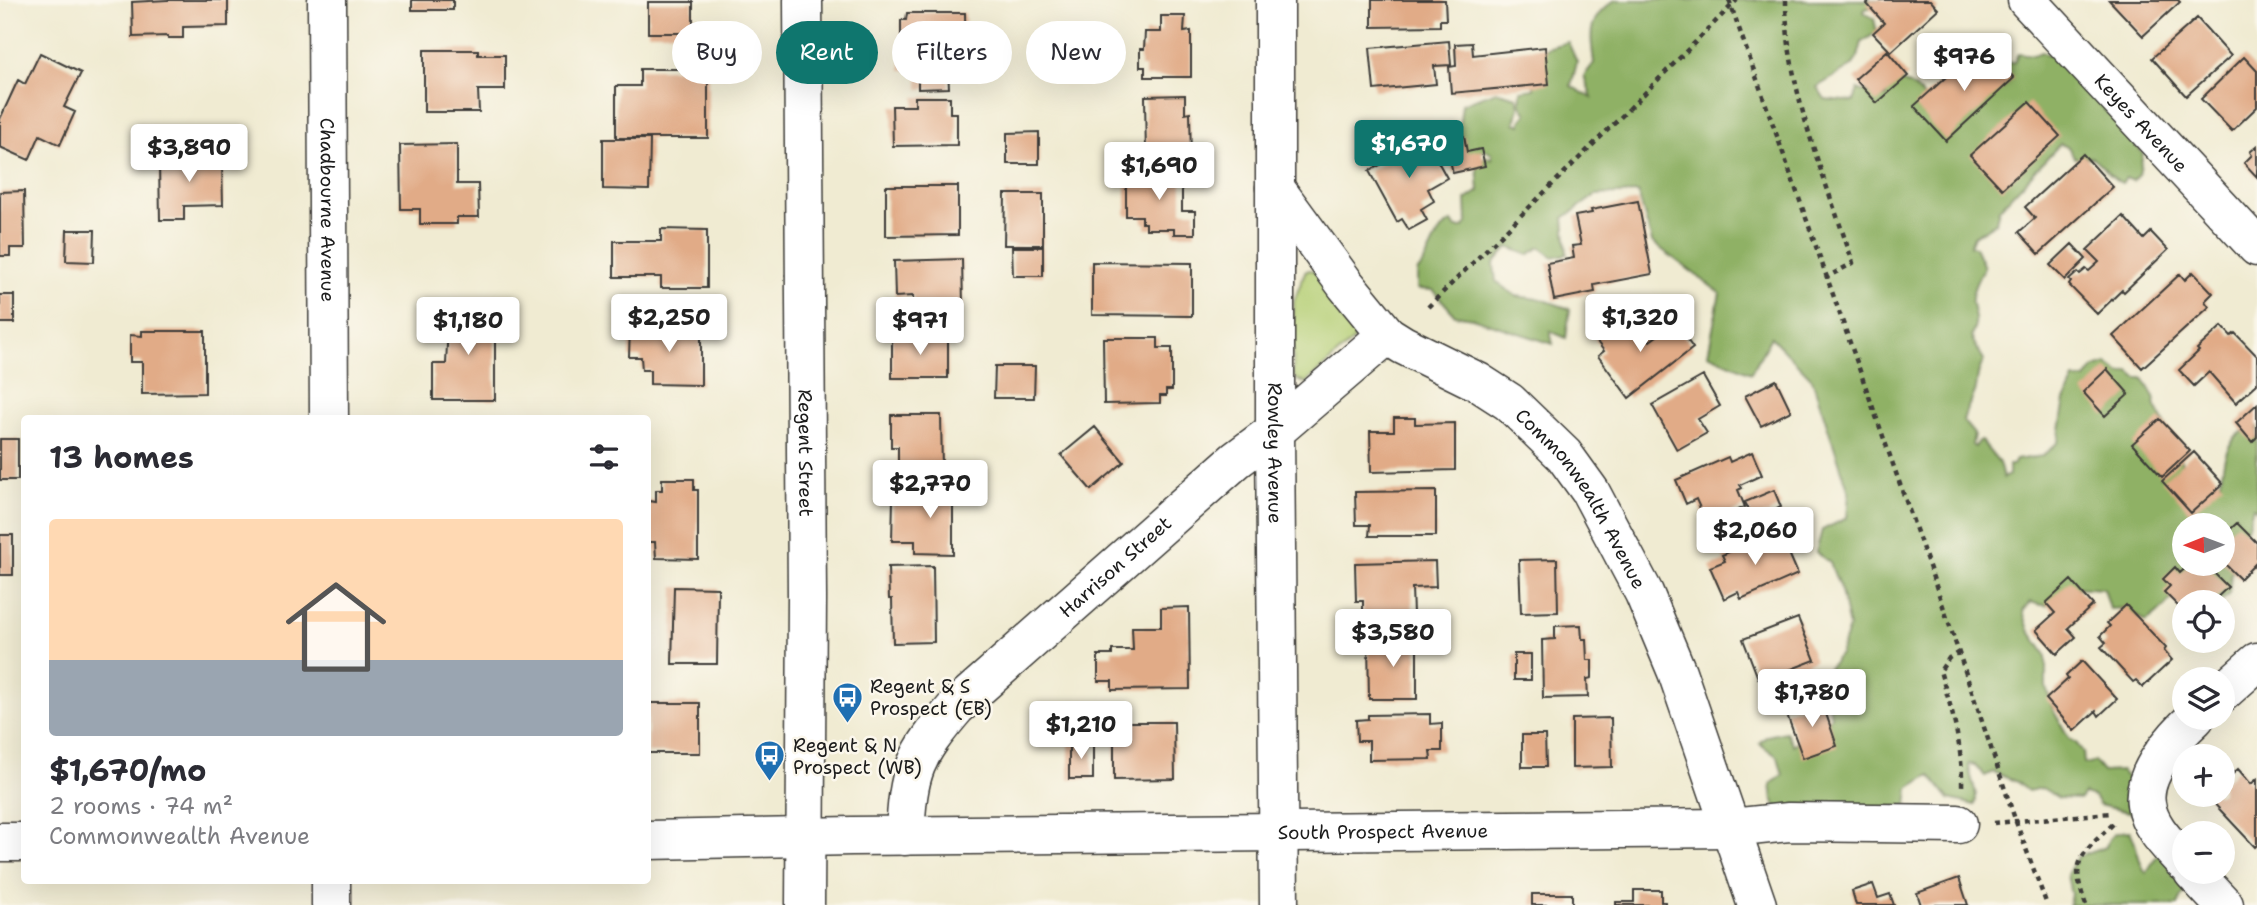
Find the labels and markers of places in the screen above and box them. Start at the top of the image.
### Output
pin: $976 [1923,34,2005,93]
pin: $1,670 [1352,120,1466,180]
pin: $3,890 [132,124,246,184]
pin: $1,690 [1102,142,1216,202]
pin: $2,250 [612,294,726,354]
pin: $1,320 [1583,294,1697,354]
pin: $1,180 [411,298,525,357]
pin: $971 [879,298,961,357]
pin: $2,770 [873,461,987,520]
pin: $2,060 [1698,508,1812,567]
pin: $3,580 [1336,610,1450,669]
pin: $1,780 [1755,670,1869,729]
place label: Regent & S Prospect (EB) [870,674,992,721]
bus stop icon: Regent & S Prospect (EB) [830,680,864,724]
pin: $1,210 [1024,702,1138,761]
place label: Regent & N Prospect (WB) [793,733,922,780]
bus stop icon: Regent & N Prospect (WB) [753,739,787,783]

